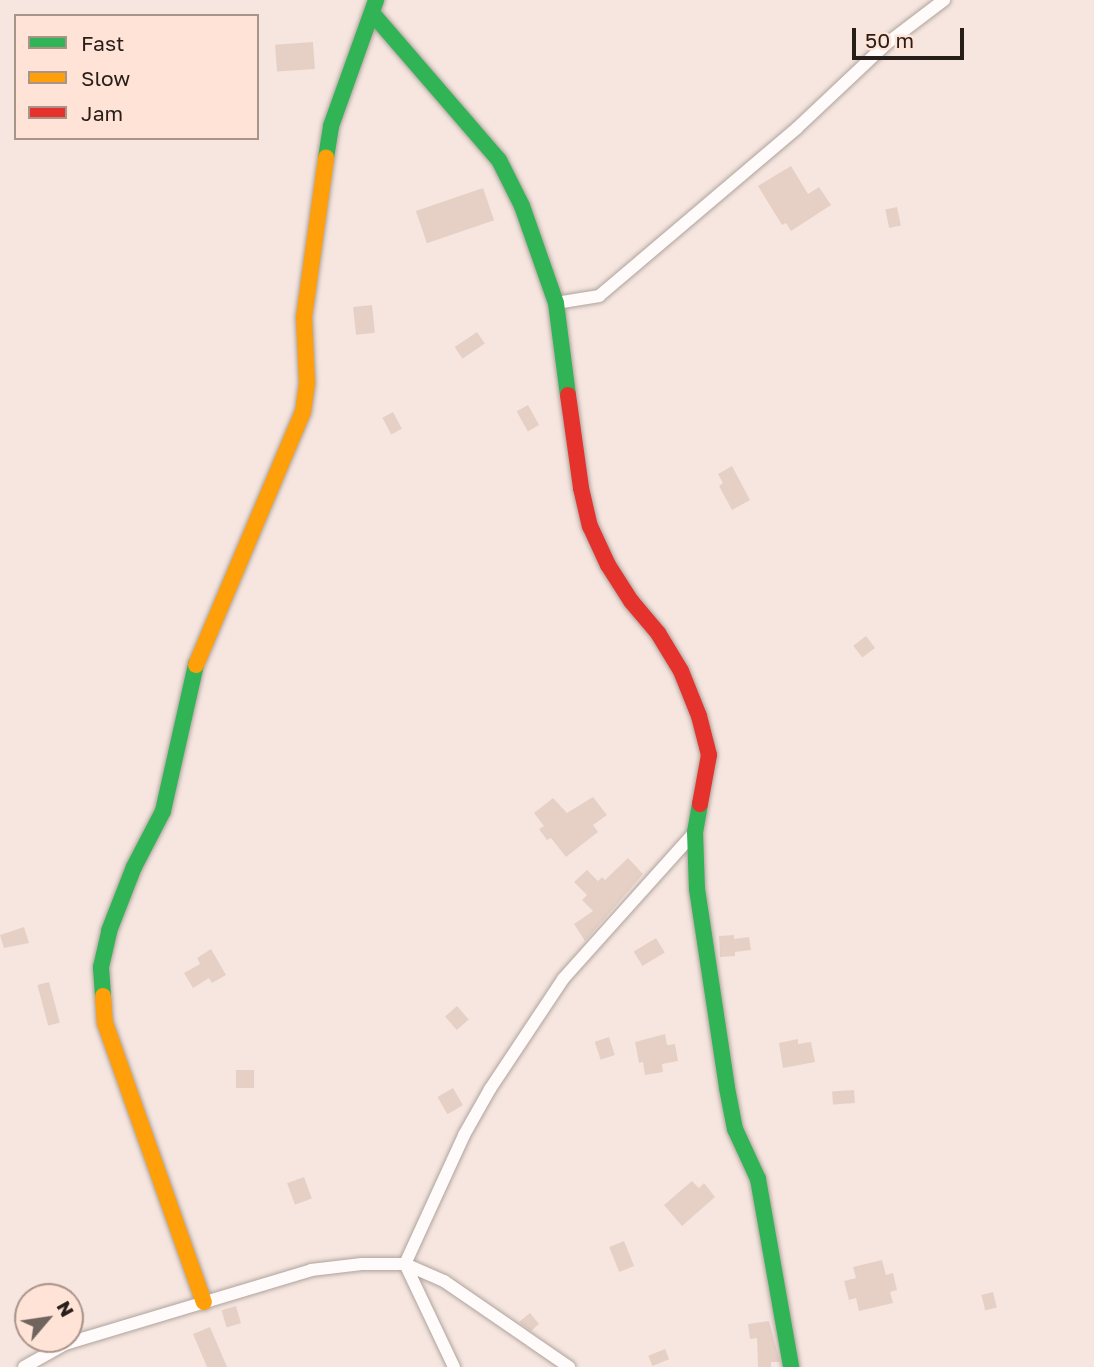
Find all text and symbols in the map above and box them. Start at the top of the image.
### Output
legend [14,14,259,140]
scale bar [856,14,968,58]
text: 50 m [865,27,914,53]
text: Fast [81,30,124,56]
text: Slow [81,65,130,91]
text: Jam [81,100,123,126]
north arrow [14,1283,84,1353]
text: N [52,1297,80,1320]

